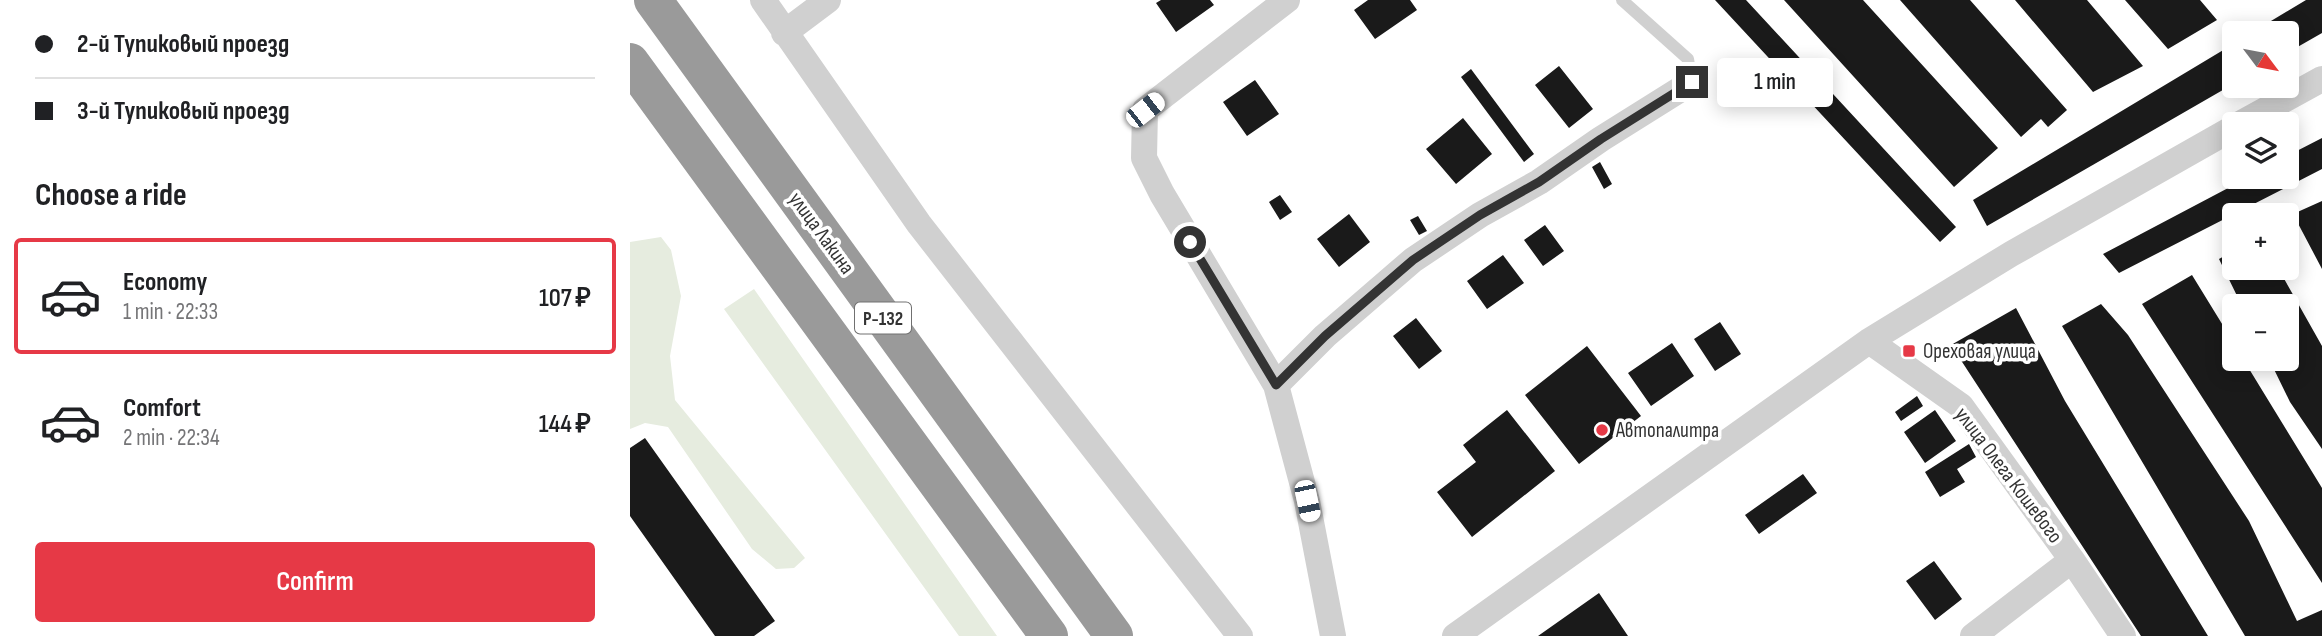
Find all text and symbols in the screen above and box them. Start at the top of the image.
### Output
north arrow [2222,21,2300,98]
map controls [2222,21,2299,371]
text: 2-й Тупиковый проезд [77,29,289,60]
callout: 1 min [1716,57,1832,106]
route end [1676,66,1708,98]
text: 1 min [1754,68,1796,96]
car [1122,89,1169,131]
text: 3-й Тупиковый проезд [77,96,289,127]
button: layers [2222,112,2299,189]
text: Choose a ride [35,176,187,215]
street label: улица Лакина [784,187,860,279]
button: + [2222,203,2299,280]
route start [1174,226,1206,258]
icon: car [39,265,102,328]
text: Economy [123,267,207,298]
text: 107 ₽ [539,283,591,314]
button: − [2222,294,2299,371]
text: 1 min · 22:33 [123,298,218,326]
road number: Р-132 [855,302,911,334]
place label: Ореховая улица [1923,339,2036,364]
marker: Ореховая улица [1901,343,1917,359]
icon: car [39,391,102,454]
text: Comfort [123,393,201,424]
street label: улица Олега Кошевого [1949,403,2068,548]
text: 144 ₽ [539,409,591,440]
place label: Автопалитра [1615,418,1719,443]
marker: Автопалитра [1594,422,1610,438]
text: 2 min · 22:34 [123,424,220,452]
car [1293,478,1322,524]
button: Confirm [35,542,595,622]

